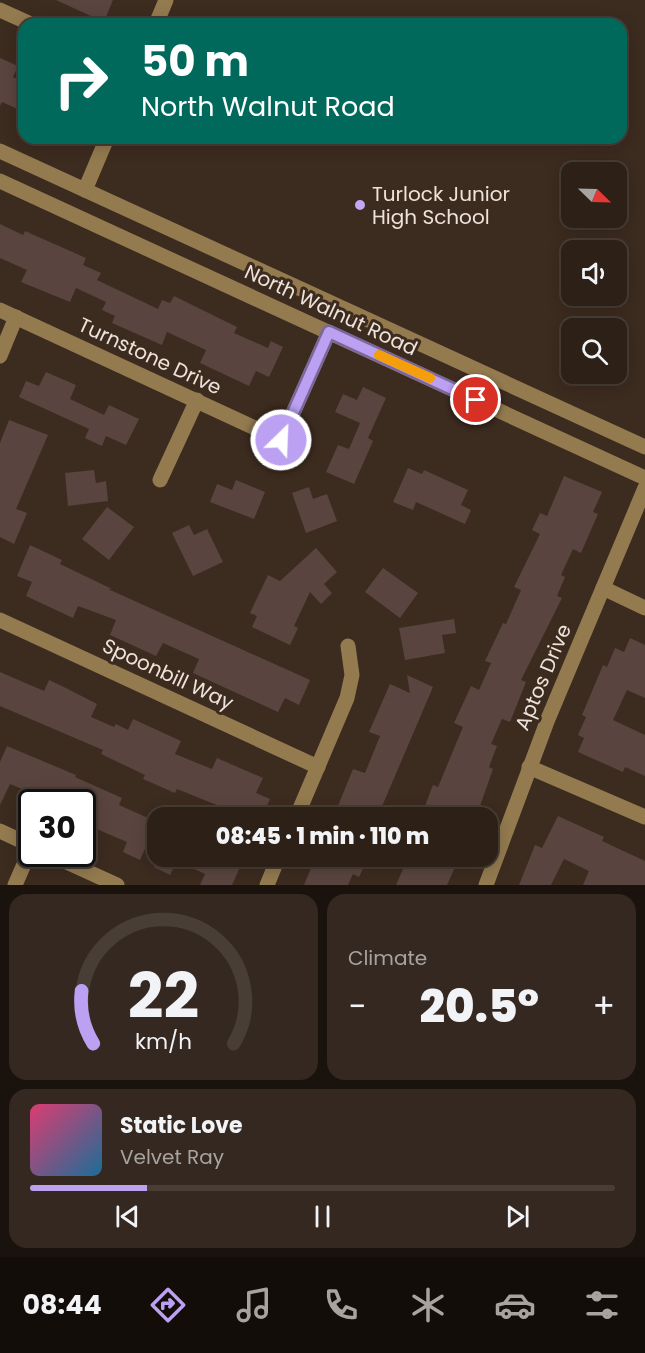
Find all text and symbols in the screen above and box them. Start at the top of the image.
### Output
text: 50 m [141,32,249,91]
icon: right [42,42,120,120]
text: North Walnut Road [141,88,395,125]
north arrow [561,162,627,228]
map controls [561,162,627,384]
place label: Turlock Junior High School [372,180,510,231]
marker: Turlock Junior High School [353,198,367,212]
button: sound [561,240,627,306]
street label: North Walnut Road [240,258,422,362]
street label: Turnstone Drive [74,311,226,401]
button: search [561,318,627,384]
pin [450,374,501,425]
icon: arrive [459,383,492,416]
position arrow [249,408,313,472]
street label: Aptos Drive [508,620,578,734]
street label: Spoonbill Way [98,631,238,717]
speed limit sign: 30 [18,789,96,867]
text: 08:45 · 1 min · 110 m [216,821,429,852]
text: Climate [348,944,427,972]
text: 22 [128,952,199,1040]
text: 20.5° [419,975,539,1038]
text: − [348,983,366,1030]
text: + [592,983,615,1030]
text: km/h [135,1026,192,1057]
text: Static Love [120,1110,243,1141]
text: Velvet Ray [120,1143,224,1171]
icon: previous [111,1200,144,1233]
icon: pause [306,1200,339,1233]
icon: next [501,1200,534,1233]
icon: directions [147,1284,189,1326]
icon: music [233,1284,275,1326]
icon: phone [320,1284,362,1326]
icon: climate [407,1284,449,1326]
icon: car [494,1284,536,1326]
icon: filters [581,1284,623,1326]
text: 08:44 [22,1286,102,1323]

